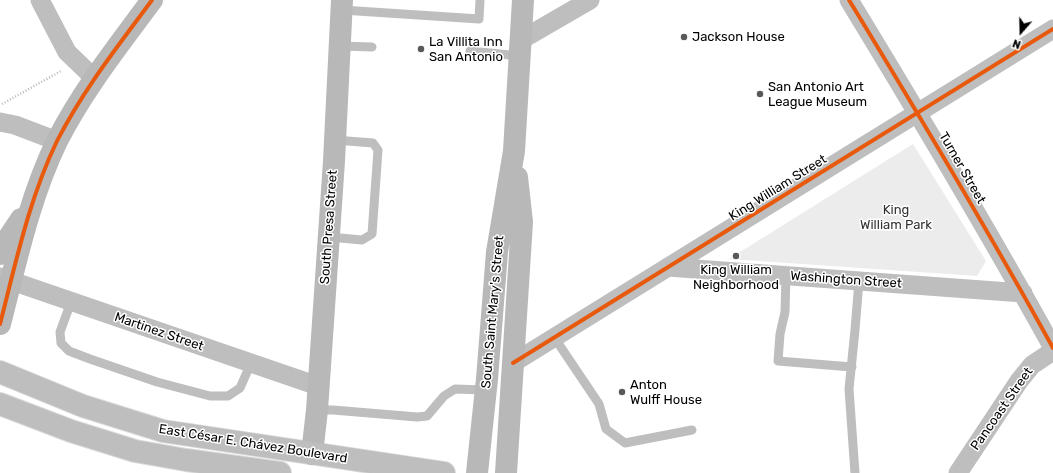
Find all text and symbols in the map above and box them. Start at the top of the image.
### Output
north arrow [1001,12,1041,52]
place label: Jackson House [692,29,785,45]
marker: Jackson House [679,32,689,42]
place label: La Villita Inn San Antonio [429,34,503,65]
text: N [1011,36,1023,51]
marker: La Villita Inn San Antonio [416,44,426,54]
place label: San Antonio Art League Museum [768,79,867,110]
marker: San Antonio Art League Museum [755,89,765,99]
street label: Turner Street [935,129,989,207]
street label: King William Street [726,152,830,224]
street label: South Presa Street [317,169,341,285]
park label: King William Park [860,202,932,233]
street label: South Saint Mary's Street [479,235,507,389]
marker: King William Neighborhood [731,251,741,261]
place label: King William Neighborhood [693,262,779,293]
street label: Washington Street [790,268,902,292]
street label: Martinez Street [112,309,206,355]
street label: Pancoast Street [968,365,1036,453]
place label: Anton Wulff House [630,377,702,408]
marker: Anton Wulff House [617,387,627,397]
street label: East César E. Chávez Boulevard [158,421,348,467]

